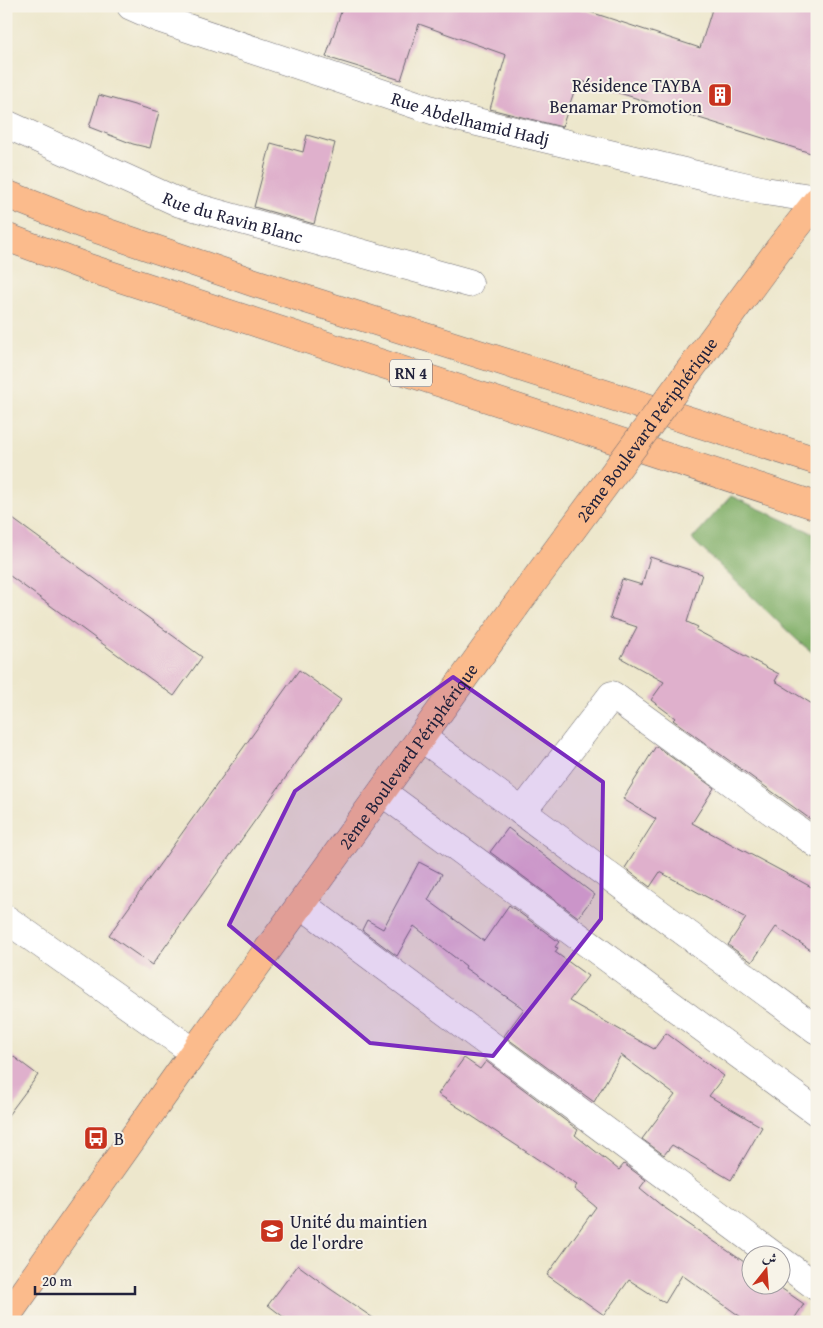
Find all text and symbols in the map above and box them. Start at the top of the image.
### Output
place label: Résidence TAYBA Benamar Promotion [550,72,702,120]
building icon: Résidence TAYBA Benamar Promotion [707,82,733,108]
street label: Rue Abdelhamid Hadj [388,84,552,152]
street label: Rue du Ravin Blanc [159,184,306,250]
street label: 2ème Boulevard Périphérique [569,331,723,527]
road number: RN 4 [390,359,432,386]
street label: 2ème Boulevard Périphérique [331,657,484,855]
bus stop icon: B [83,1125,109,1151]
place label: B [114,1125,124,1152]
place label: Unité du maintien de l'ordre [290,1208,427,1256]
school or university icon: Unité du maintien de l'ordre [259,1218,285,1244]
north arrow [740,1246,790,1296]
text: ش [760,1246,779,1269]
scale bar [35,1263,135,1295]
text: 20 m [42,1270,73,1291]

